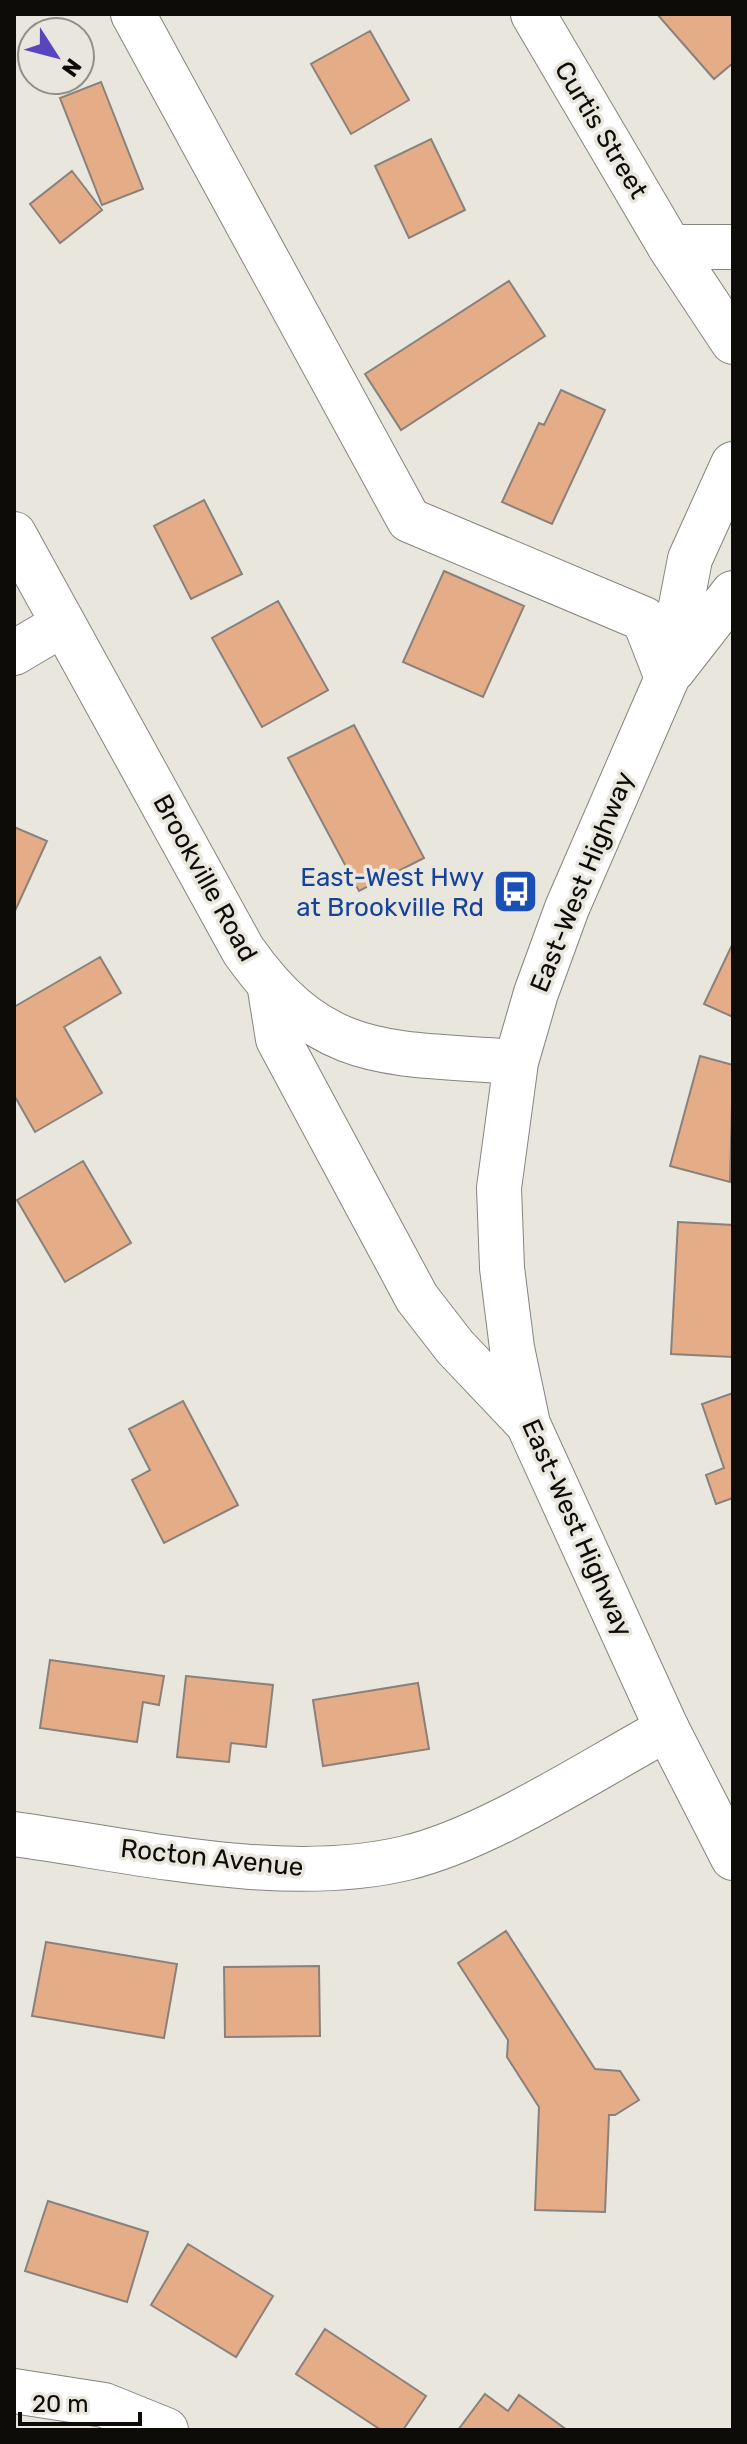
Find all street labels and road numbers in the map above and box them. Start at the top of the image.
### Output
street label: Curtis Street [548,56,654,204]
street label: East-West Highway [524,767,640,997]
street label: Brookville Road [146,789,264,967]
street label: East-West Highway [515,1414,639,1642]
street label: Rocton Avenue [119,1833,305,1883]

